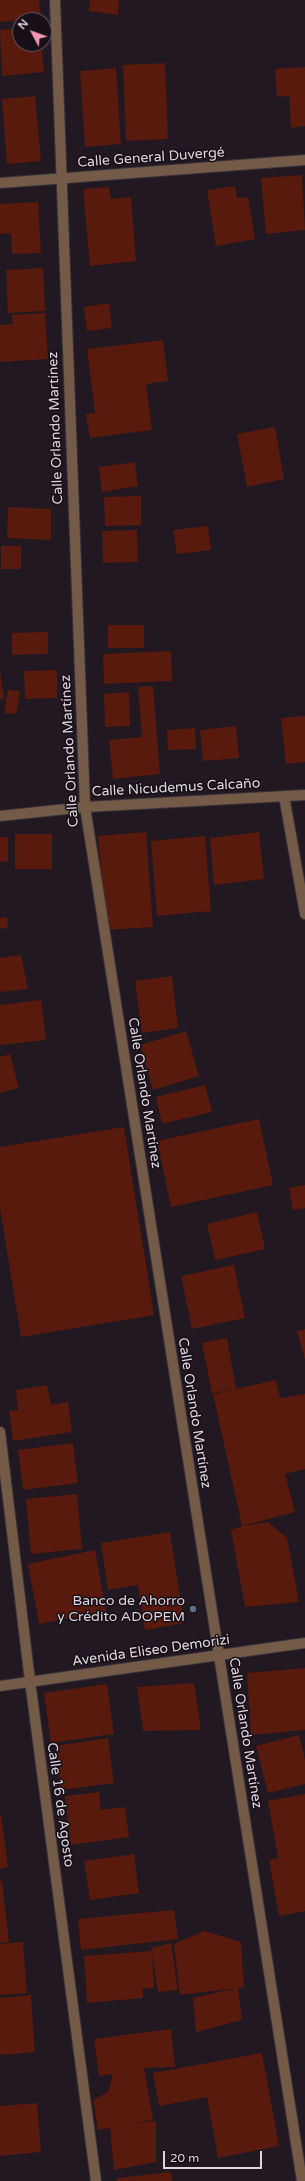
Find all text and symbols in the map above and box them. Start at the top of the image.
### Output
north arrow [12,12,52,52]
text: N [16,17,31,32]
street label: Calle General Duvergé [77,144,225,172]
street label: Calle Orlando Martínez [45,351,67,505]
street label: Calle Orlando Martínez [58,674,82,828]
street label: Calle Nicudemus Calcaño [91,775,261,801]
street label: Calle Orlando Martínez [124,1016,164,1170]
street label: Calle Orlando Martínez [174,1336,214,1490]
place label: Banco de Ahorro y Crédito ADOPEM [57,1593,185,1626]
marker: Banco de Ahorro y Crédito ADOPEM [188,1604,198,1614]
street label: Avenida Eliseo Demorizi [71,1632,231,1670]
street label: Calle Orlando Martínez [225,1656,265,1810]
street label: Calle 16 de Agosto [43,1742,77,1868]
scale bar [165,2143,264,2169]
text: 20 m [170,2151,199,2165]

